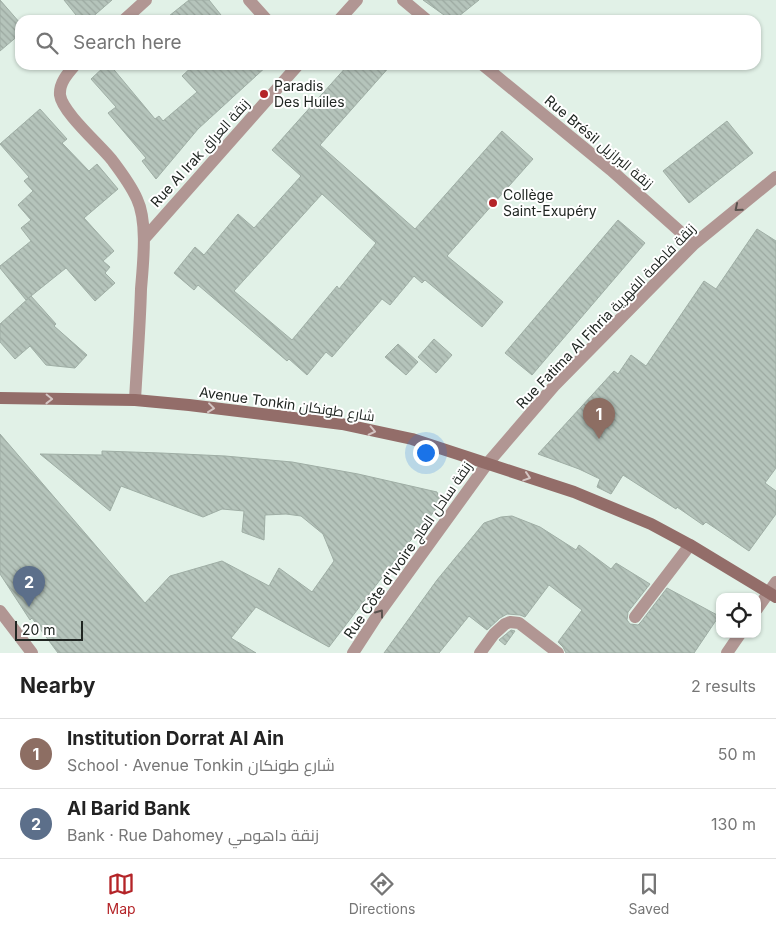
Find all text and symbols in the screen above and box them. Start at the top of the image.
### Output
search box [15,15,761,70]
icon: search [33,29,61,57]
text: Search here [73,31,182,54]
place label: Paradis Des Huiles [274,77,345,110]
marker: Paradis Des Huiles [258,88,270,100]
street label: Rue Brésil زنقة البرازيل [542,91,657,192]
street label: Rue Al Irak زنقة العراق [147,95,253,211]
place label: Collège Saint-Exupéry [503,186,597,219]
marker: Collège Saint-Exupéry [487,197,499,209]
one-way arrow [735,202,744,211]
street label: Rue Fatima Al Fihria زنقة فاطمة الفهرية [512,220,699,412]
street label: Avenue Tonkin شارع طونكان [198,383,376,425]
one-way arrow [45,393,53,404]
pin: 1 [583,398,615,439]
one-way arrow [207,402,215,413]
one-way arrow [367,425,376,436]
your location [413,440,439,466]
street label: Rue Côte d'Ivoire زنقة ساحل العاج [340,458,476,642]
one-way arrow [523,471,531,481]
pin: 2 [13,566,45,607]
map controls [716,593,761,638]
button: locate [716,593,761,638]
one-way arrow [374,609,383,619]
scale bar [15,618,82,641]
text: 20 m [22,621,56,638]
text: Nearby [20,673,95,698]
text: 2 results [691,676,756,696]
text: Institution Dorrat Al Ain [67,727,284,750]
text: 1 [33,744,39,764]
text: 50 m [718,744,756,764]
text: School · Avenue Tonkin شارع طونكان [67,755,335,775]
text: Al Barid Bank [67,797,190,820]
text: 2 [31,814,41,834]
text: 130 m [711,814,756,834]
text: Bank · Rue Dahomey زنقة داهومي [67,825,319,845]
tab: Map [107,870,136,917]
tab: Directions [349,870,415,917]
tab: Saved [628,870,669,917]

